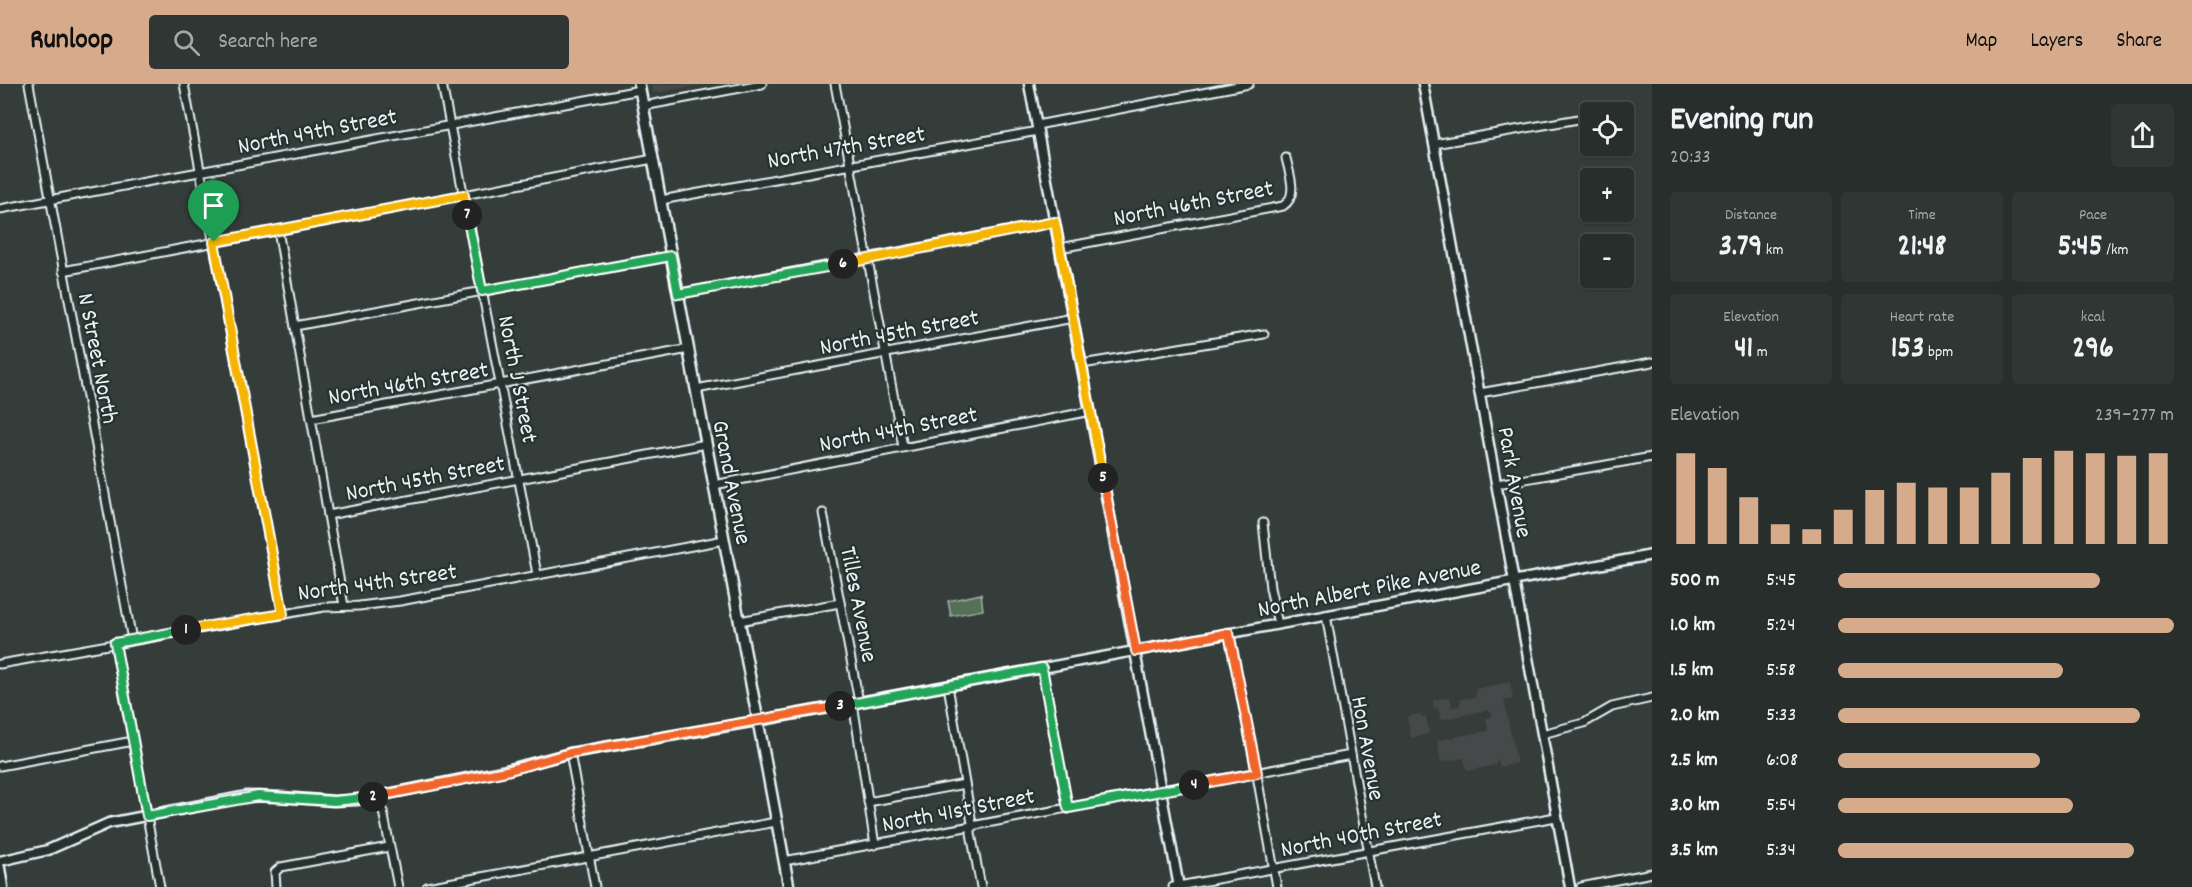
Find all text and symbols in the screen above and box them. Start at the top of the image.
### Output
search box [149,15,569,69]
text: Runloop [30,22,113,62]
icon: search [170,26,203,59]
text: Search here [218,27,318,58]
text: Map [1966,27,1997,57]
text: Layers [2030,27,2083,57]
text: Share [2116,27,2162,57]
text: Evening run [1670,98,1814,145]
street label: North 49th Street [235,101,400,165]
map controls [1580,102,1634,288]
button: locate [1580,102,1634,156]
button: share [2111,104,2174,167]
street label: North 47th Street [765,118,928,180]
text: 20:33 [1670,144,1711,172]
button: + [1580,168,1634,222]
street label: North 46th Street [1111,173,1277,237]
pin [188,180,239,242]
icon: arrive [197,189,230,222]
pin: 7 [452,200,482,230]
text: 7 [464,203,470,226]
text: Distance [1725,204,1777,227]
text: Time [1908,204,1936,227]
text: Pace [2079,204,2107,227]
text: 3.79 [1719,227,1762,270]
text: 21:48 [1897,227,1947,270]
text: 5:45 [2058,227,2103,270]
button: − [1580,234,1634,288]
text: km [1762,239,1783,262]
text: /km [2103,239,2129,262]
pin: 6 [828,249,858,279]
text: 6 [839,252,847,275]
street label: N Street North [67,290,125,427]
street label: North 45th Street [817,302,982,366]
text: Elevation [1723,306,1779,329]
text: Heart rate [1890,306,1954,329]
text: kcal [2081,306,2105,329]
street label: North J Street [487,313,545,446]
text: 41 [1734,329,1753,372]
text: 153 [1891,329,1924,372]
text: 296 [2072,329,2114,372]
text: m [1753,341,1768,364]
text: bpm [1924,341,1953,364]
street label: North 46th Street [326,354,491,416]
street label: North 44th Street [817,399,981,463]
text: Elevation [1670,402,1740,430]
text: 239–277 m [2095,402,2174,430]
street label: Grand Avenue [701,418,759,548]
street label: Park Avenue [1487,424,1540,541]
street label: North 45th Street [343,448,508,512]
pin: 5 [1088,463,1118,493]
text: 5 [1099,466,1107,489]
street label: Tilles Avenue [829,544,885,665]
street label: North Albert Pike Avenue [1255,552,1484,628]
street label: North 44th Street [296,556,459,612]
text: 500 m [1670,567,1719,595]
text: 5:45 [1766,567,1796,595]
text: 1.0 km [1670,612,1715,640]
text: 5:24 [1766,612,1796,640]
pin: 1 [171,615,201,645]
text: 1 [184,618,188,641]
text: 1.5 km [1670,657,1713,685]
text: 5:58 [1766,657,1796,685]
pin: 3 [825,691,855,721]
text: 3 [836,694,844,717]
street label: Hon Avenue [1340,694,1392,803]
text: 2.0 km [1670,702,1719,730]
text: 5:33 [1766,702,1796,730]
text: 2.5 km [1670,747,1718,775]
text: 6:08 [1766,747,1798,775]
pin: 4 [1179,770,1209,800]
text: 4 [1191,773,1197,796]
street label: North 41st Street [879,780,1038,843]
pin: 2 [358,782,388,812]
text: 2 [370,785,377,808]
text: 3.0 km [1670,792,1720,820]
text: 5:54 [1766,792,1796,820]
street label: North 40th Street [1278,804,1445,868]
text: 3.5 km [1670,837,1718,865]
text: 5:34 [1766,837,1796,865]

